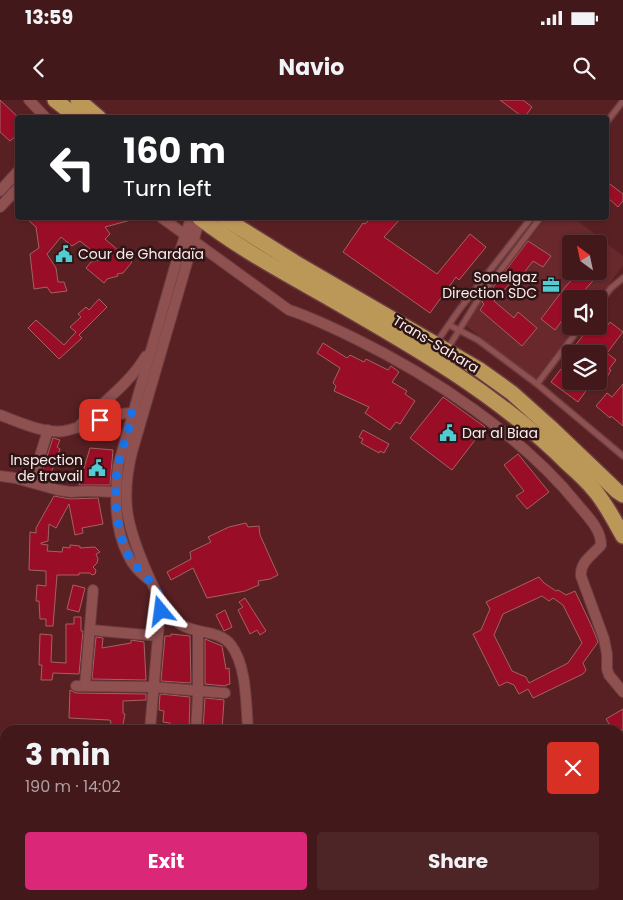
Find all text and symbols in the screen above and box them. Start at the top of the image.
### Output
text: 13:59 [25,4,73,31]
text: Navio [279,52,344,83]
icon: back [25,54,53,82]
icon: search [570,54,598,82]
text: 160 m [123,126,226,175]
icon: left [40,135,105,200]
text: Turn left [123,173,211,204]
north arrow [562,235,608,280]
map controls [562,235,607,390]
public building icon: Cour de Ghardaïa [54,244,74,264]
place label: Cour de Ghardaïa [78,244,204,264]
place label: Sonelgaz Direction SDC [442,267,537,303]
office icon: Sonelgaz Direction SDC [541,275,561,295]
button: sound [562,290,607,335]
street label: Trans-Sahara [389,310,483,378]
button: layers [562,345,607,390]
pin [79,399,121,441]
icon: arrive [86,406,114,434]
public building icon: Dar al Biaa [438,423,458,443]
place label: Dar al Biaa [462,423,538,443]
place label: Inspection de travail [10,450,83,486]
public building icon: Inspection de travail [87,458,107,478]
position arrow [134,584,186,636]
text: 3 min [25,733,110,776]
button: close [547,742,599,794]
text: 190 m · 14:02 [25,775,121,798]
button: Exit [25,832,307,890]
button: Share [317,832,599,890]

